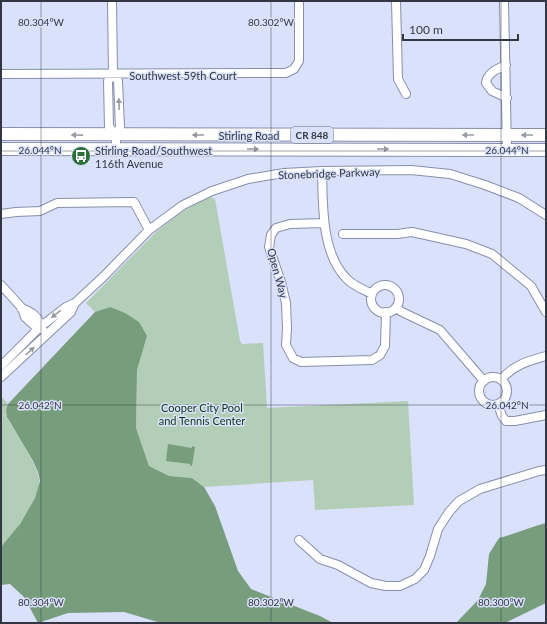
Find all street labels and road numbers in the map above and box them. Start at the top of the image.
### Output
street label: Southwest 59th Court [129,69,237,82]
road number: CR 848 [291,127,333,143]
street label: Stirling Road [219,129,279,142]
street label: Stonebridge Parkway [278,165,381,181]
street label: Open Way [265,247,291,300]

